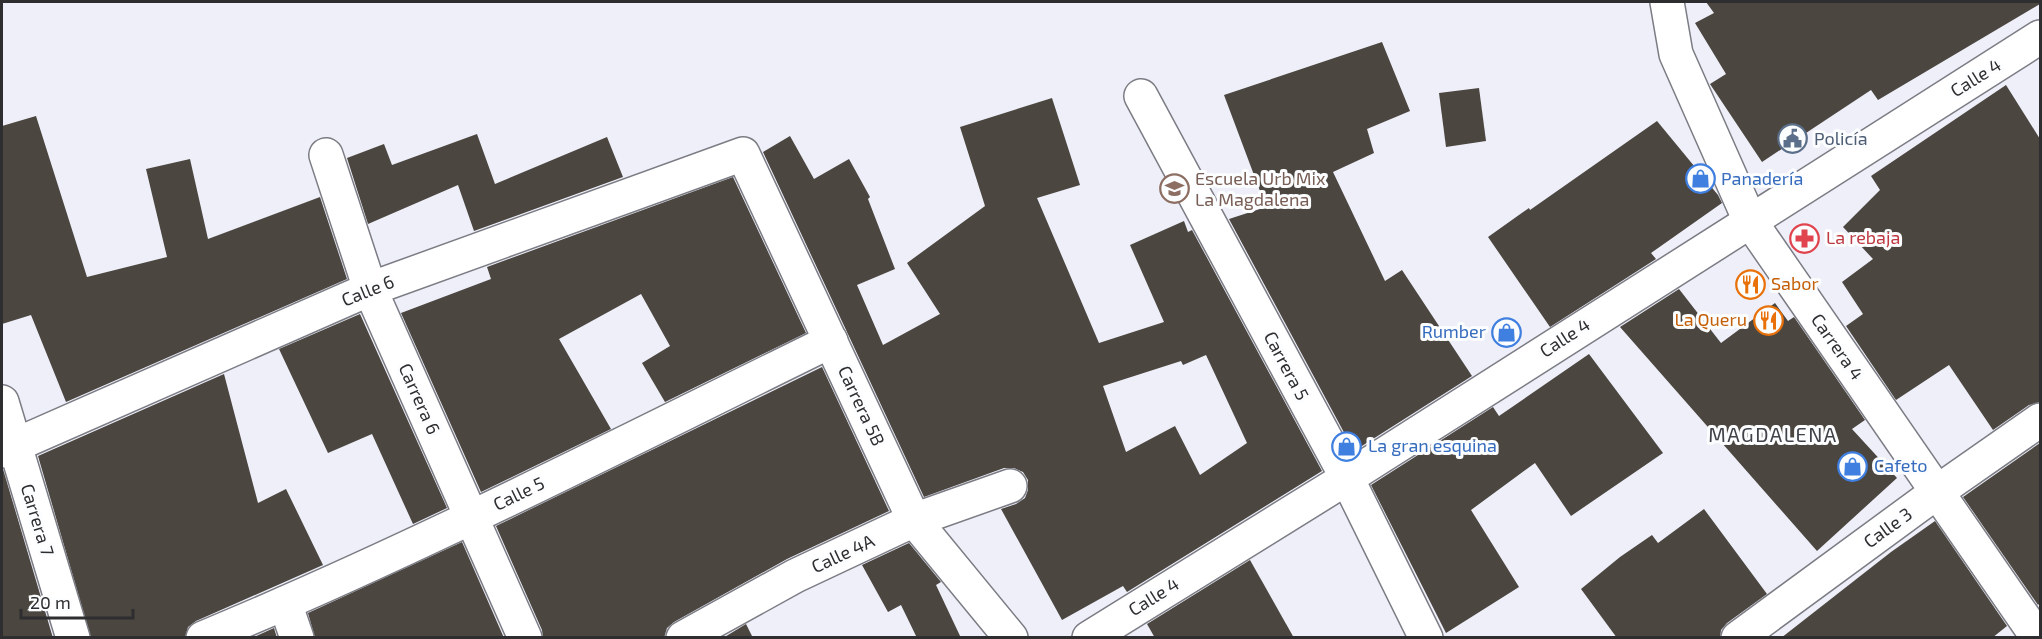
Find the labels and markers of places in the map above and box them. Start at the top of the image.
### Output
public building icon: Policía [1777,123,1809,155]
place label: Policía [1814,127,1868,149]
shop icon: Panadería [1684,163,1716,195]
place label: Escuela Urb Mix La Magdalena [1195,167,1326,210]
place label: Panadería [1721,167,1803,189]
school or university icon: Escuela Urb Mix La Magdalena [1158,173,1190,205]
pharmacy icon: La rebaja [1789,222,1821,254]
place label: La rebaja [1826,226,1900,248]
restaurant icon: Sabor [1734,268,1766,300]
place label: Sabor [1771,272,1819,294]
restaurant icon: La Queru [1752,304,1784,336]
place label: La Queru [1674,308,1747,330]
shop icon: Rumber [1491,316,1523,348]
place label: Rumber [1422,320,1486,342]
shop icon: La gran esquina [1331,430,1363,462]
place label: La gran esquina [1368,434,1497,456]
shop icon: Cafeto [1837,450,1869,482]
place label: Cafeto [1874,454,1928,476]

